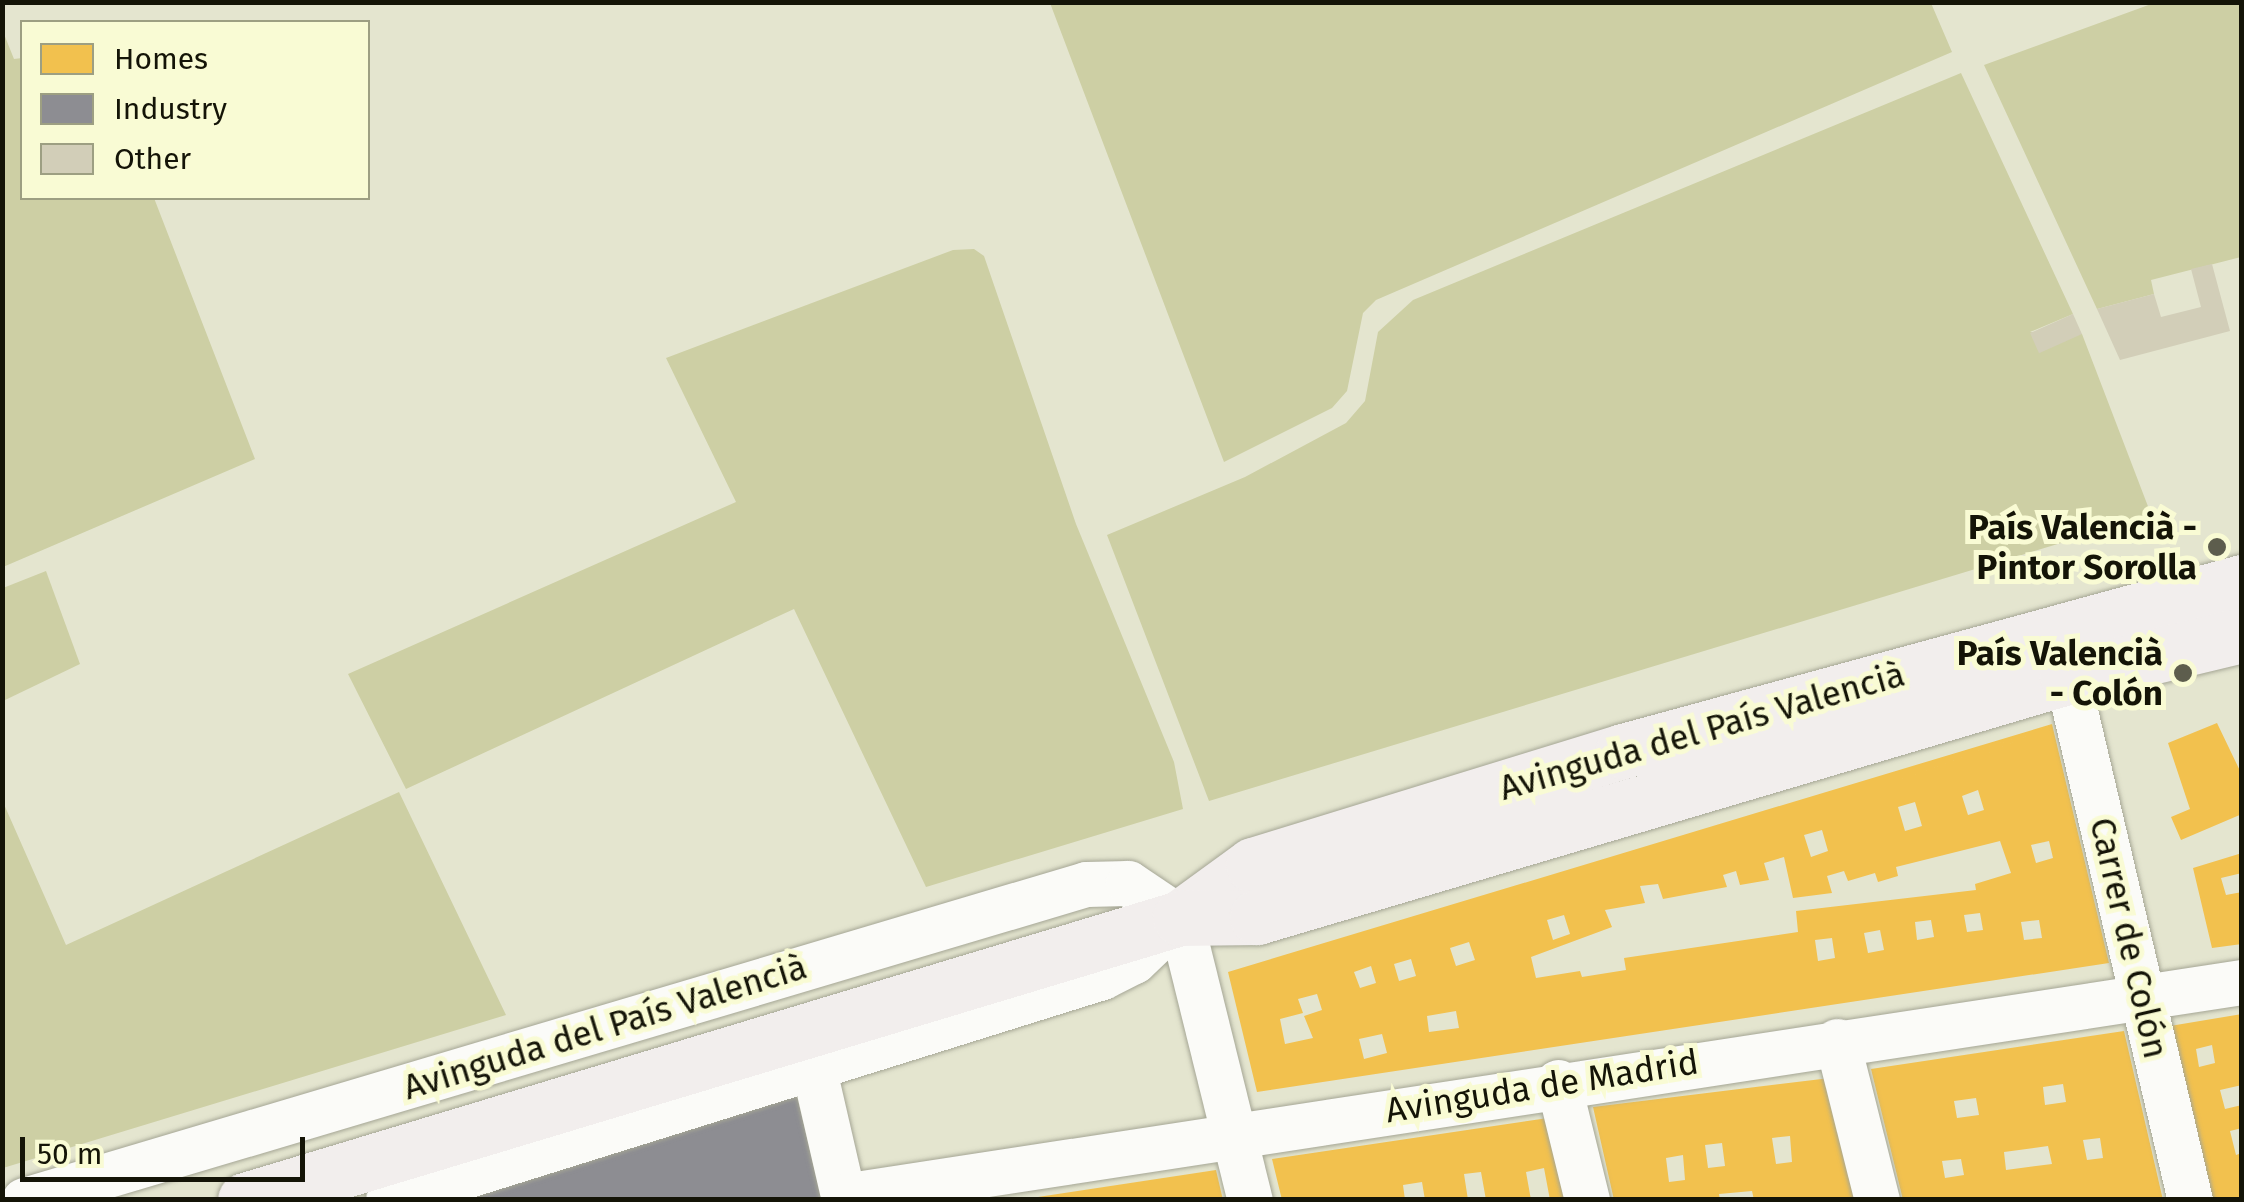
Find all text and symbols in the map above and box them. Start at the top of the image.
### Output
legend [20,20,370,200]
text: Homes [114,41,208,77]
text: Industry [114,91,227,127]
text: Other [114,141,191,177]
place label: País Valencià - Pintor Sorolla [1968,506,2197,588]
marker: País Valencià - Pintor Sorolla [2206,536,2228,558]
place label: País Valencià - Colón [1957,632,2163,714]
street label: Avinguda del País Valencià [1495,653,1909,809]
marker: País Valencià - Colón [2172,662,2194,684]
street label: Carrer de Colón [2081,814,2177,1062]
street label: Avinguda del País Valencià [398,946,812,1108]
street label: Avinguda de Madrid [1383,1041,1701,1131]
scale bar [25,1117,310,1179]
text: 50 m [37,1136,102,1172]

